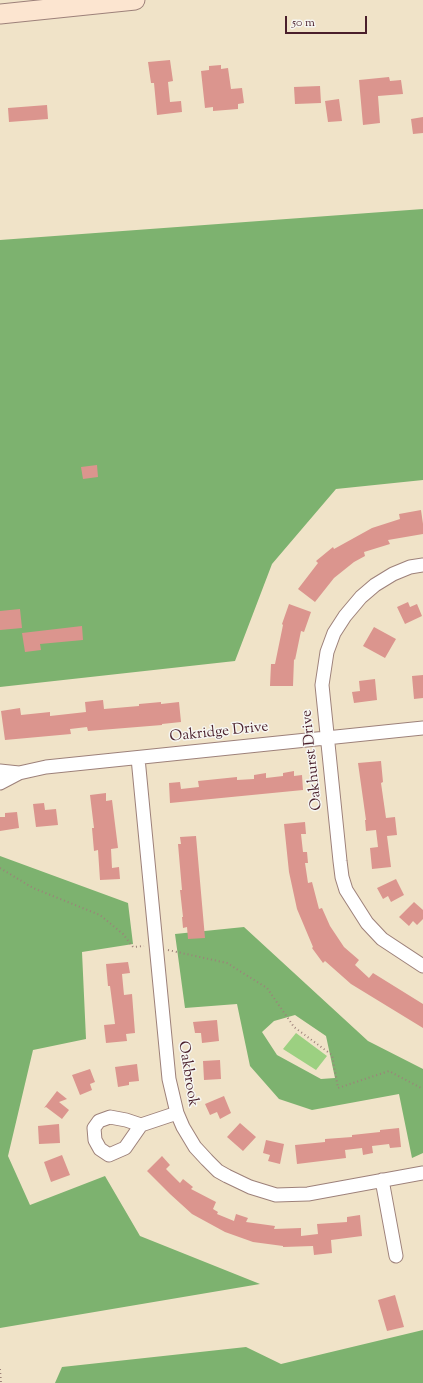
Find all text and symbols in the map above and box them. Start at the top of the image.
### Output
scale bar [287,8,369,34]
text: 50 m [292,14,315,32]
street label: Oakhurst Drive [299,709,327,811]
street label: Oakridge Drive [169,719,269,747]
street label: Oakbrook [173,1040,201,1108]

